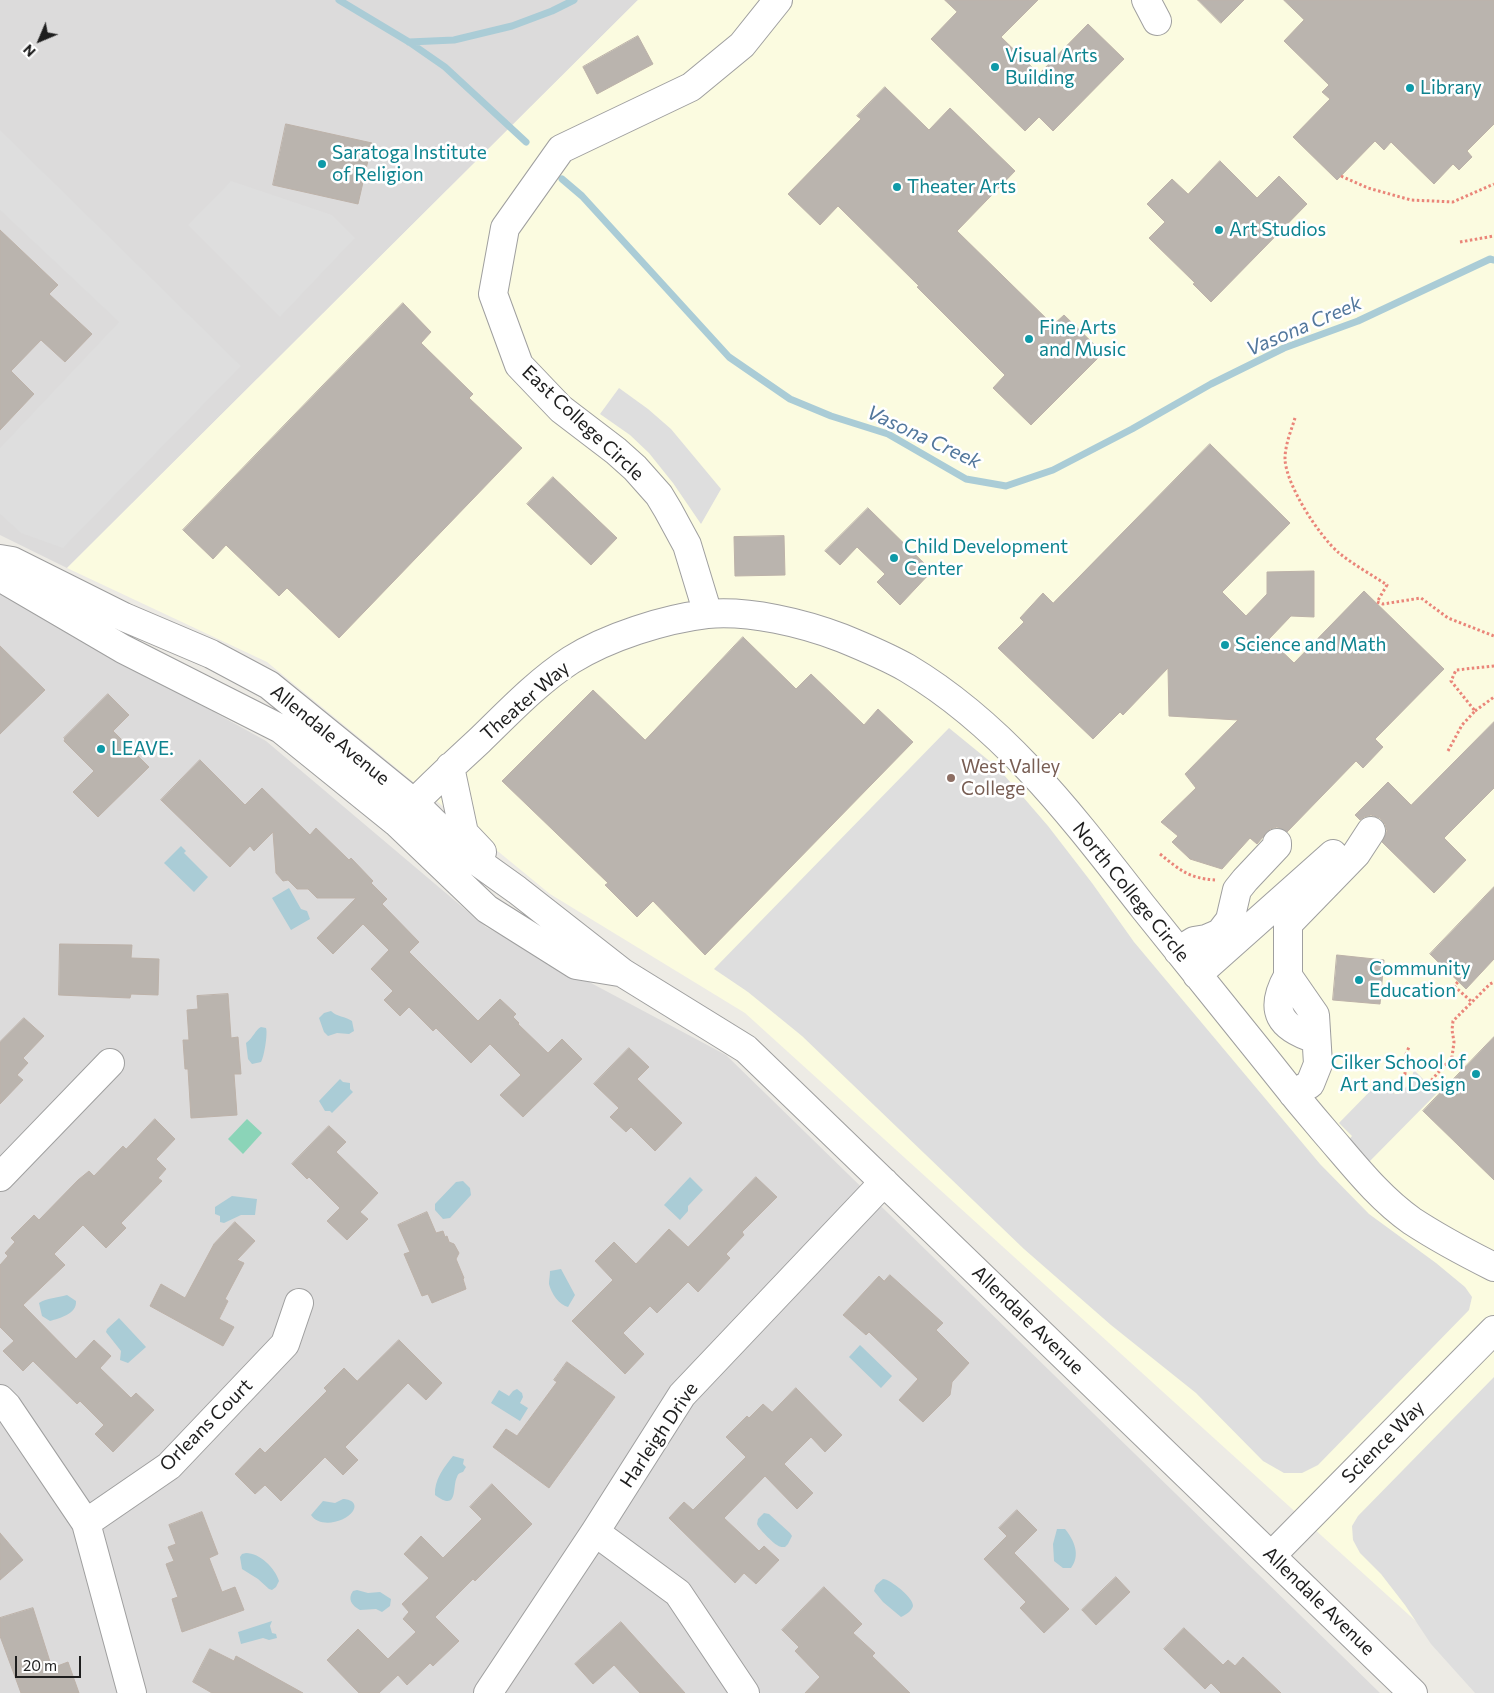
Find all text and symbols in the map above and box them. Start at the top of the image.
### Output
north arrow [15,15,65,65]
text: N [19,41,39,61]
place label: Visual Arts Building [1005,45,1098,89]
marker: Visual Arts Building [989,61,1001,73]
place label: Library [1420,77,1482,99]
marker: Library [1404,82,1416,94]
place label: Saratoga Institute of Religion [332,142,487,186]
marker: Saratoga Institute of Religion [316,158,328,170]
place label: Theater Arts [907,176,1016,198]
marker: Theater Arts [891,181,903,193]
place label: Art Studios [1229,219,1326,241]
marker: Art Studios [1213,224,1225,236]
water label: Vasona Creek [1243,291,1365,361]
place label: Fine Arts and Music [1039,317,1126,361]
marker: Fine Arts and Music [1023,333,1035,345]
street label: East College Circle [517,361,649,485]
water label: Vasona Creek [863,400,985,474]
place label: Child Development Center [904,536,1068,580]
marker: Child Development Center [888,552,900,564]
place label: Science and Math [1235,634,1386,656]
marker: Science and Math [1219,639,1231,651]
street label: Theater Way [476,656,574,746]
street label: Allendale Avenue [266,680,394,790]
place label: LEAVE. [111,738,174,760]
marker: LEAVE. [95,743,107,755]
place label: West Valley College [961,756,1060,800]
marker: West Valley College [945,772,957,784]
street label: North College Circle [1068,818,1194,966]
place label: Community Education [1369,958,1471,1002]
marker: Community Education [1353,974,1365,986]
place label: Cilker School of Art and Design [1331,1052,1466,1096]
marker: Cilker School of Art and Design [1470,1068,1482,1080]
street label: Allendale Avenue [967,1261,1089,1379]
street label: Orleans Court [155,1374,257,1476]
street label: Harleigh Drive [615,1378,703,1492]
street label: Science Way [1337,1396,1429,1488]
street label: Allendale Avenue [1258,1542,1380,1660]
scale bar [18,1646,84,1678]
text: 20 m [23,1656,57,1674]

